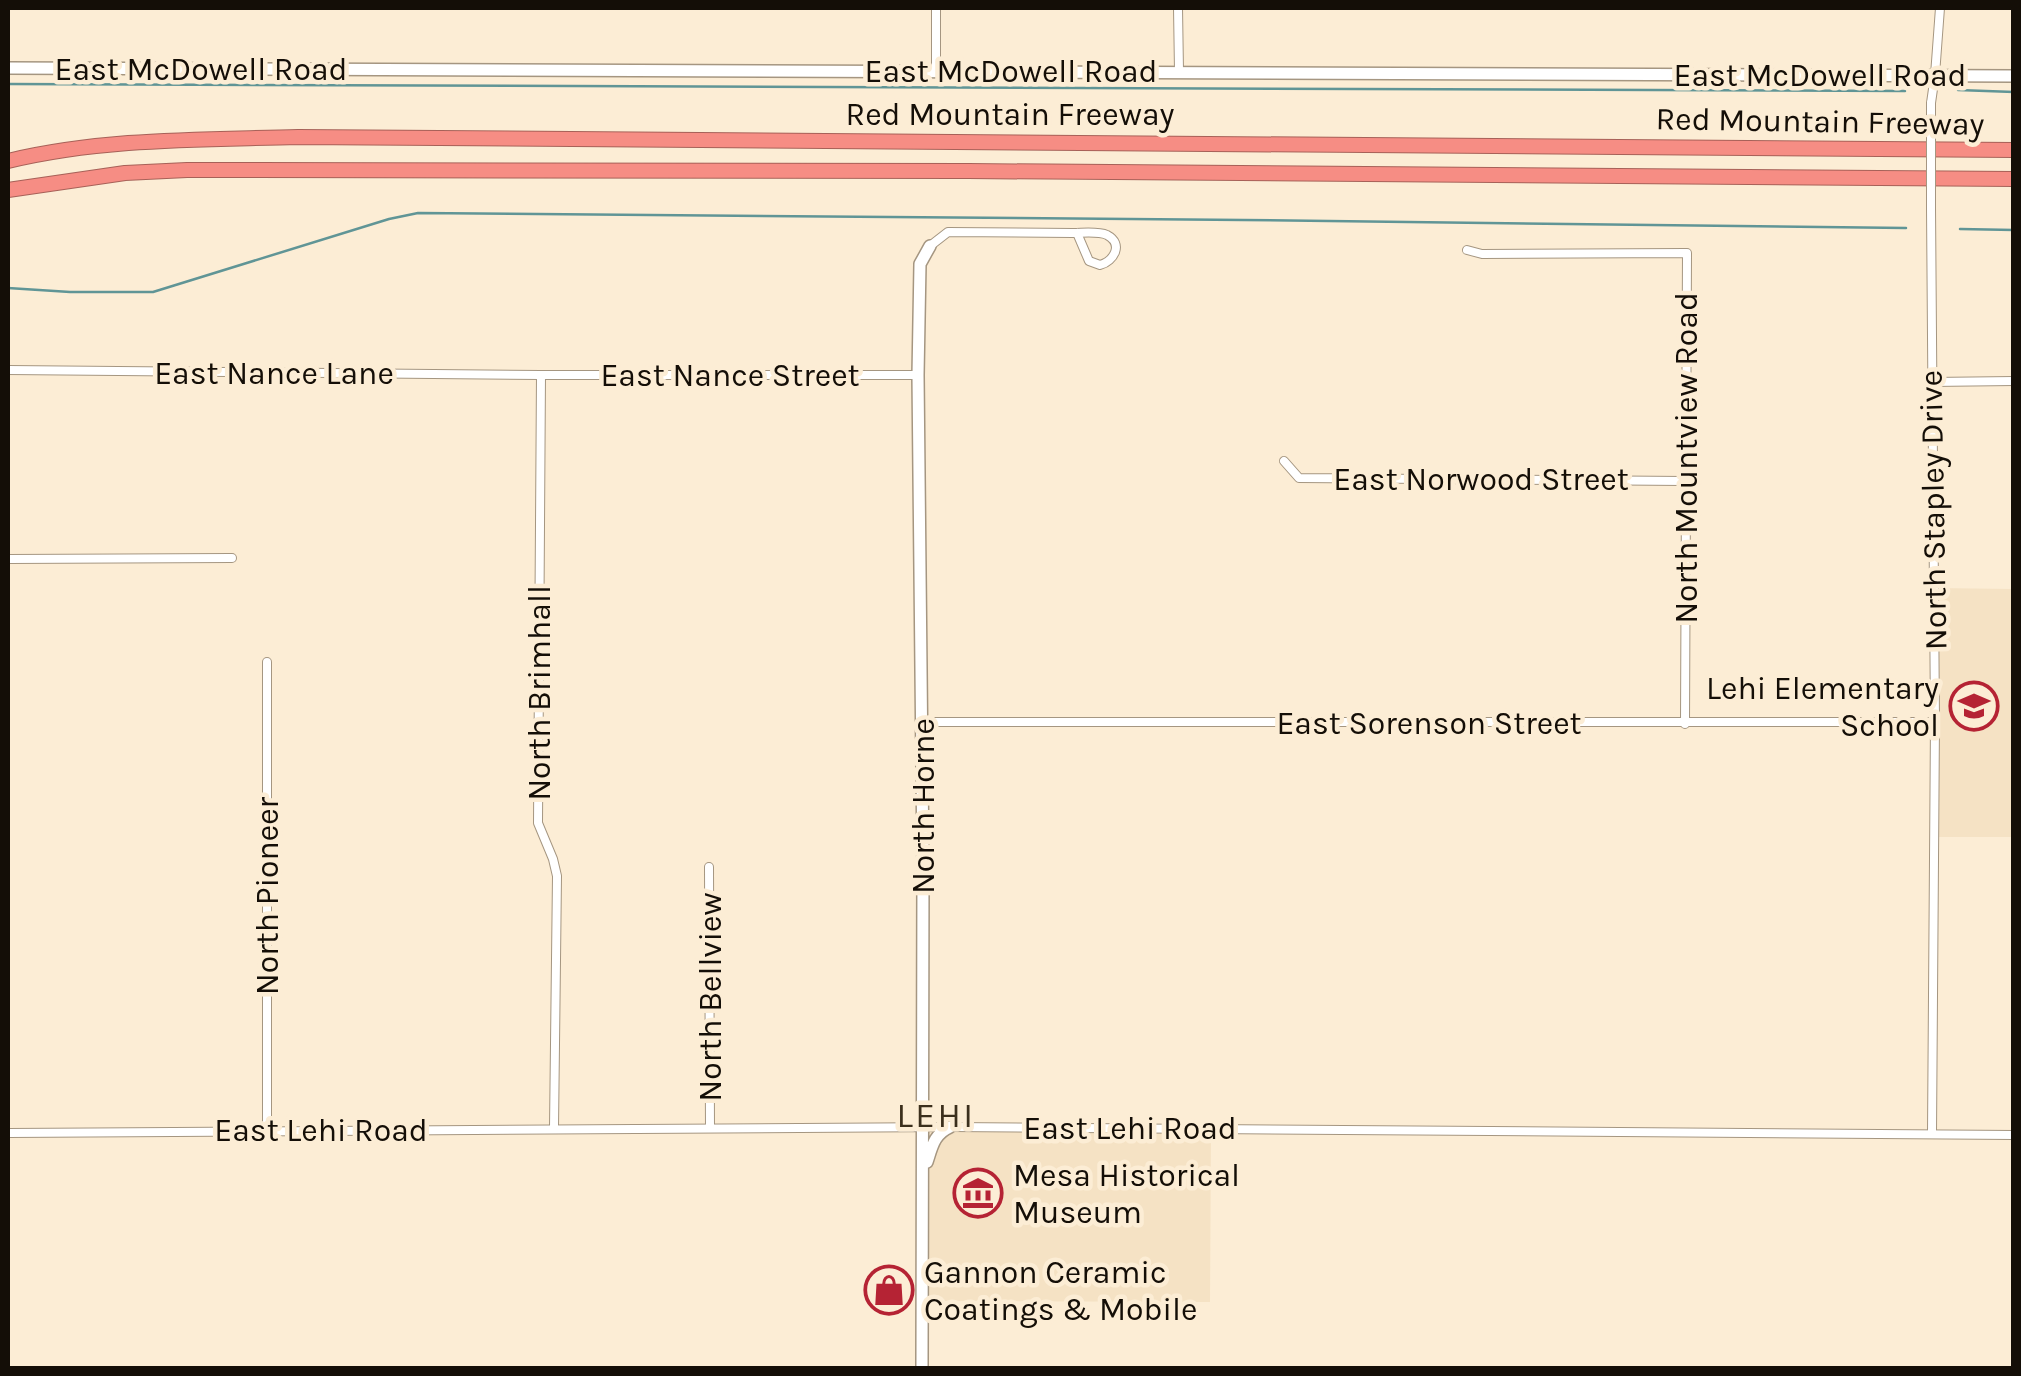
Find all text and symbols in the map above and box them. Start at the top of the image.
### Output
street label: East McDowell Road [54,51,348,88]
street label: East McDowell Road [864,53,1158,90]
street label: East McDowell Road [1673,57,1967,94]
street label: Red Mountain Freeway [846,96,1175,133]
street label: Red Mountain Freeway [1655,100,1985,143]
street label: North Mountview Road [1668,292,1705,624]
street label: East Nance Lane [154,355,394,392]
street label: East Nance Street [600,357,860,394]
street label: North Stapley Drive [1913,370,1954,650]
street label: East Norwood Street [1333,461,1629,498]
street label: North Brimhall [521,585,558,801]
place label: Lehi Elementary School [1706,670,1939,744]
school or university icon: Lehi Elementary School [1948,680,2000,732]
street label: East Sorenson Street [1276,705,1582,742]
street label: North Horne [905,718,942,894]
street label: North Pioneer [249,796,286,995]
street label: North Bellview [692,892,729,1102]
district label: LEHI [896,1095,976,1136]
street label: East Lehi Road [1023,1110,1237,1147]
street label: East Lehi Road [214,1112,428,1149]
place label: Mesa Historical Museum [1013,1157,1240,1231]
museum icon: Mesa Historical Museum [952,1167,1004,1219]
place label: Gannon Ceramic Coatings & Mobile [924,1254,1197,1328]
shop icon: Gannon Ceramic Coatings & Mobile [863,1264,915,1316]

